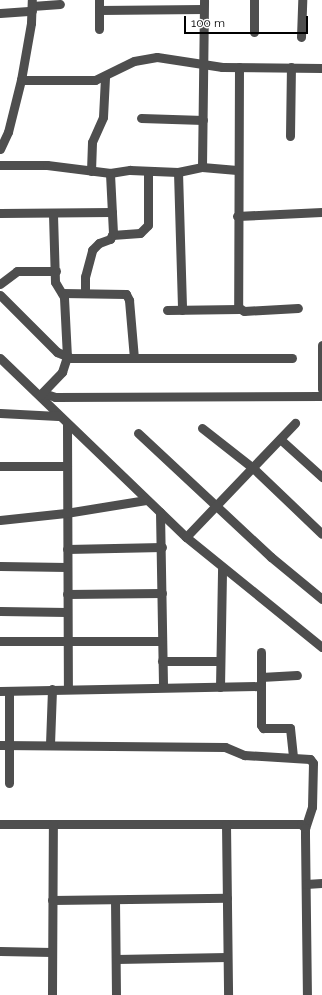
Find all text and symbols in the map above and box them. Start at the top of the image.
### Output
scale bar [186,8,310,34]
text: 100 m [191,16,225,30]

